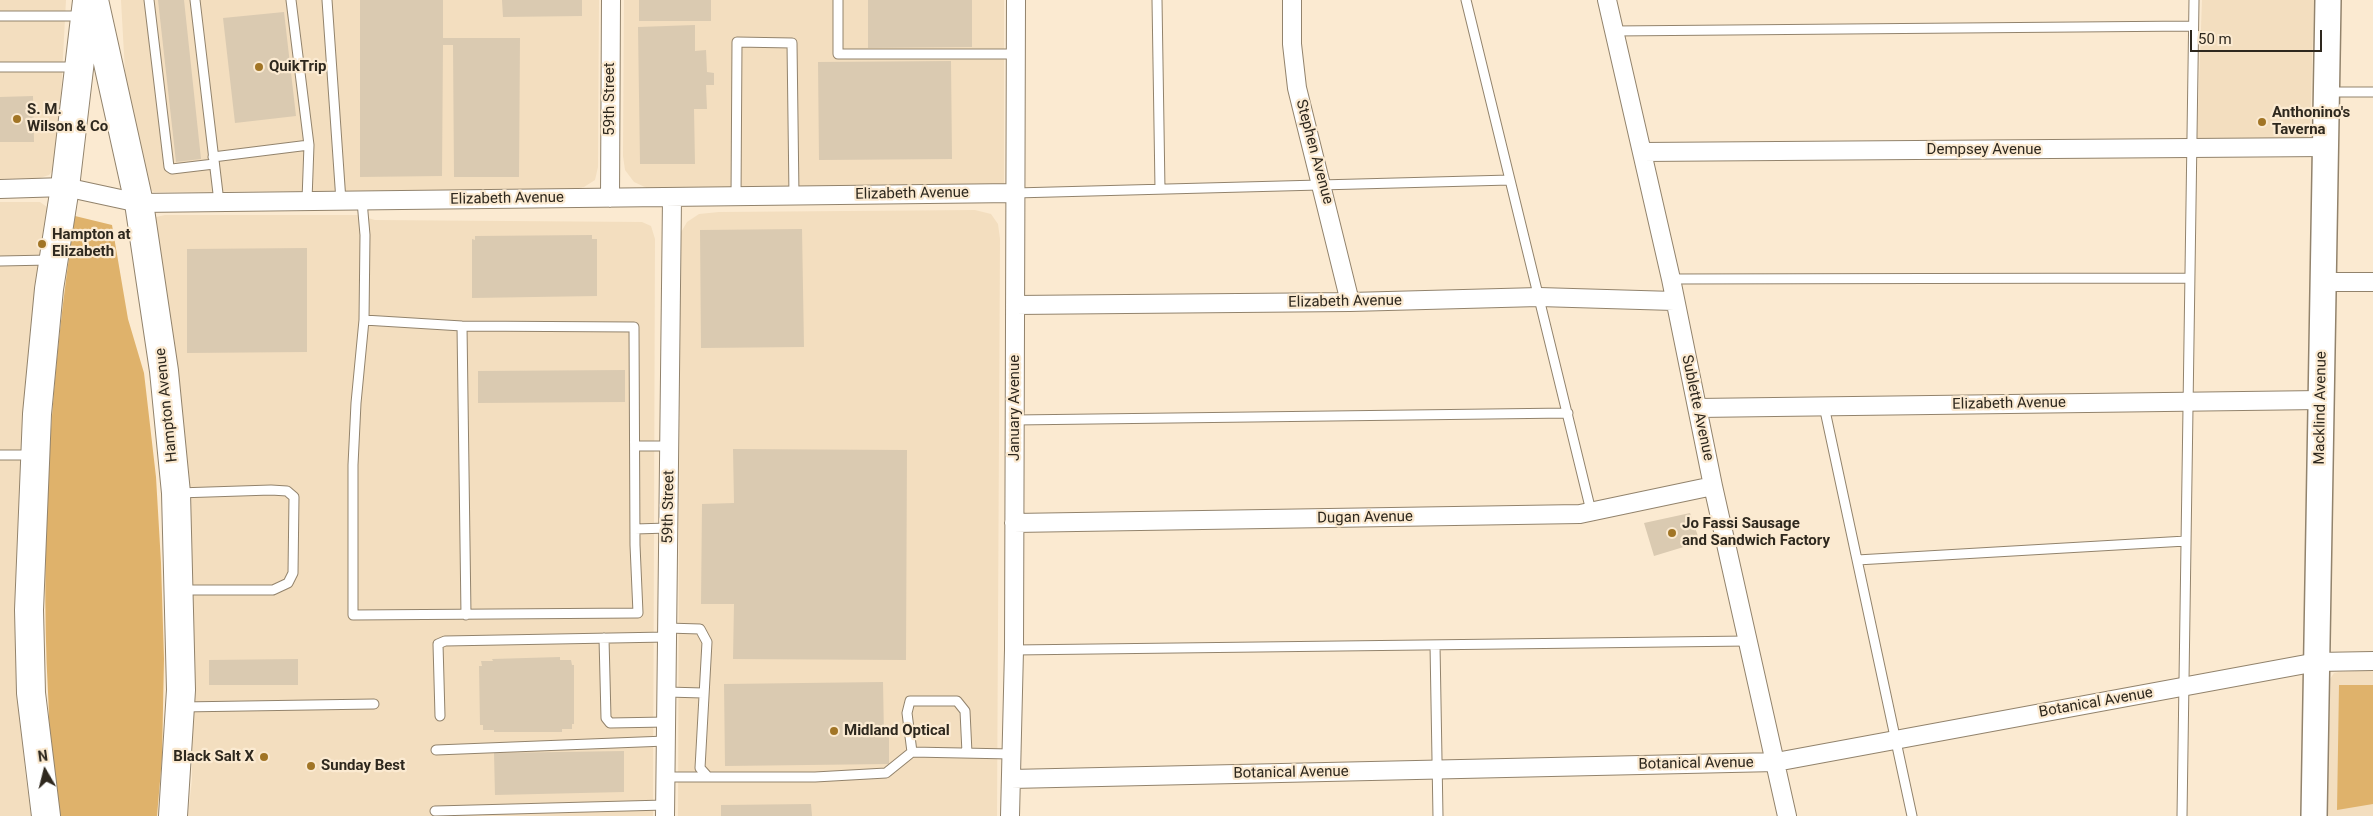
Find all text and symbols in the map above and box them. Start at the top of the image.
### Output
scale bar [2193,20,2326,52]
text: 50 m [2198,30,2232,48]
place label: QuikTrip [269,58,326,76]
marker: QuikTrip [253,61,265,73]
street label: 59th Street [601,62,619,136]
street label: Stephen Avenue [1291,98,1337,206]
place label: S. M. Wilson & Co [27,101,108,136]
place label: Anthonino's Taverna [2272,104,2350,139]
marker: S. M. Wilson & Co [11,113,23,125]
marker: Anthonino's Taverna [2256,116,2268,128]
street label: Dempsey Avenue [1927,141,2041,159]
street label: Elizabeth Avenue [855,184,969,204]
street label: Elizabeth Avenue [450,189,564,209]
place label: Hampton at Elizabeth [52,226,131,261]
marker: Hampton at Elizabeth [36,238,48,250]
street label: Elizabeth Avenue [1288,292,1402,312]
street label: Hampton Avenue [152,347,182,463]
street label: Macklind Avenue [2311,351,2331,465]
street label: Sublette Avenue [1677,353,1717,463]
street label: January Avenue [1006,355,1024,461]
street label: Elizabeth Avenue [1952,394,2066,414]
street label: 59th Street [659,470,679,544]
street label: Dugan Avenue [1317,508,1413,528]
place label: Jo Fassi Sausage and Sandwich Factory [1682,515,1830,550]
marker: Jo Fassi Sausage and Sandwich Factory [1666,527,1678,539]
street label: Botanical Avenue [2038,684,2154,722]
place label: Midland Optical [844,722,950,740]
marker: Midland Optical [828,725,840,737]
north arrow [20,746,70,796]
text: N [37,748,49,765]
place label: Black Salt X [173,748,254,766]
marker: Black Salt X [258,751,270,763]
street label: Botanical Avenue [1638,754,1754,774]
place label: Sunday Best [321,757,405,775]
marker: Sunday Best [305,760,317,772]
street label: Botanical Avenue [1233,763,1349,783]

